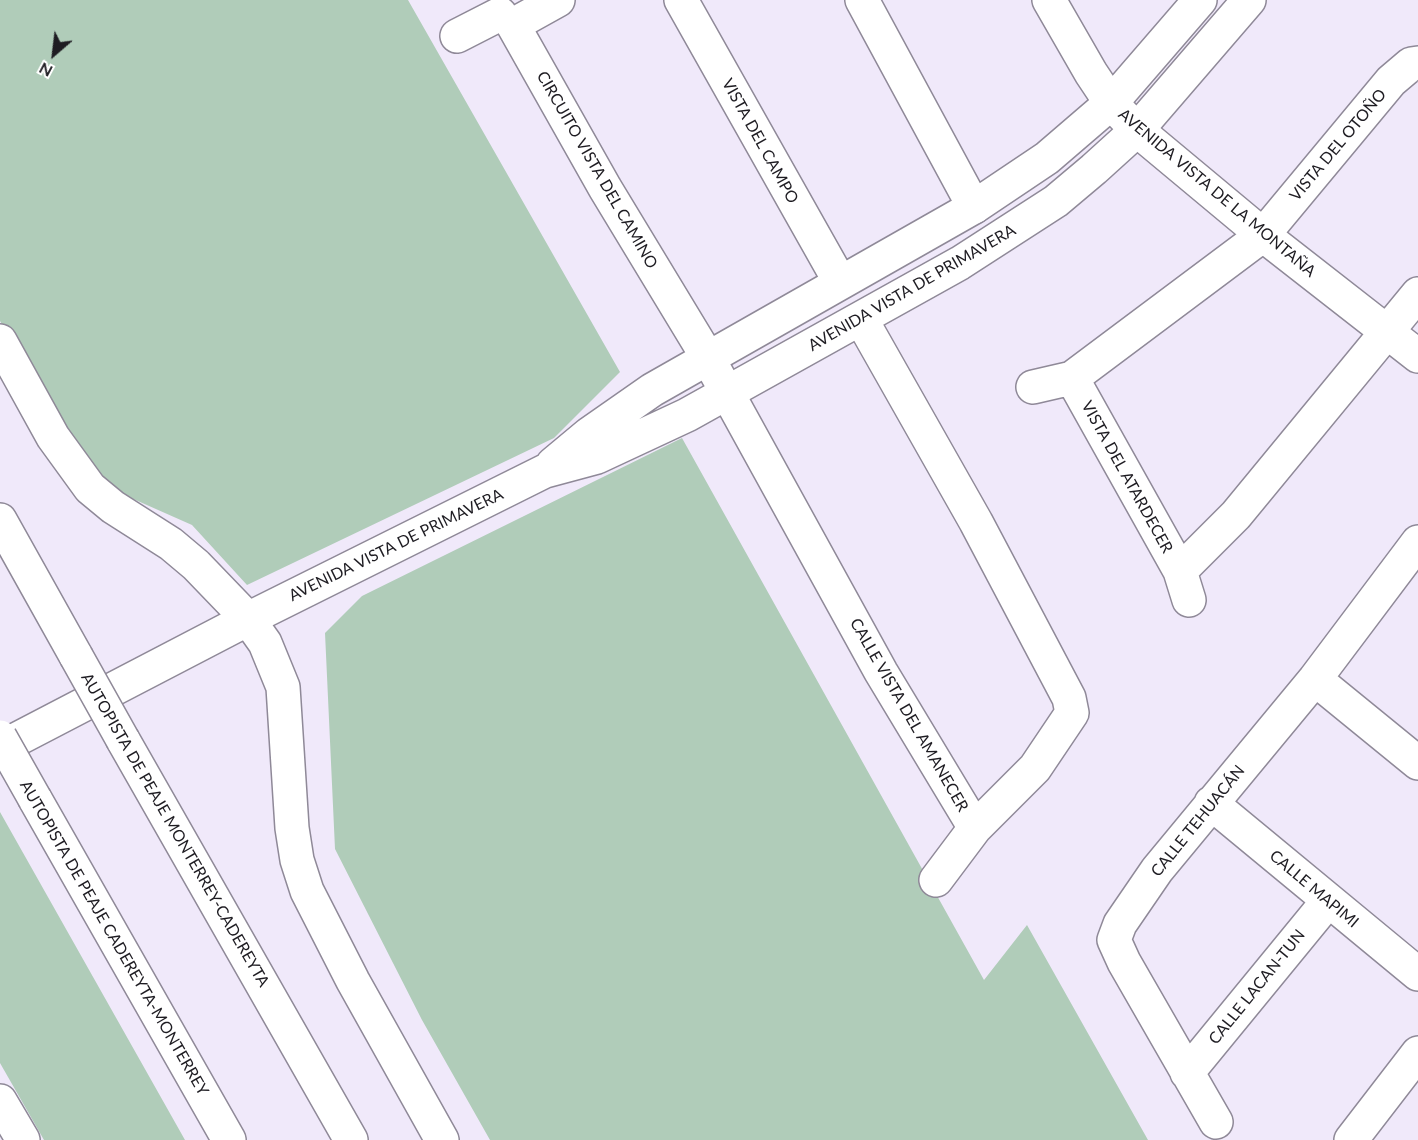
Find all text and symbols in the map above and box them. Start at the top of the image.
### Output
north arrow [24,24,84,84]
text: N [35,59,55,82]
street label: CIRCUITO VISTA DEL CAMINO [533,68,661,272]
street label: VISTA DEL CAMPO [718,75,802,207]
street label: VISTA DEL OTOÑO [1286,85,1390,205]
street label: AVENIDA VISTA DE LA MONTAÑA [1114,105,1320,281]
street label: AVENIDA VISTA DE PRIMAVERA [805,221,1019,355]
street label: VISTA DEL ATARDECER [1077,398,1177,556]
street label: AVENIDA VISTA DE PRIMAVERA [286,485,506,605]
street label: CALLE VISTA DEL AMANECER [846,615,972,815]
street label: AUTOPISTA DE PEAJE MONTERREY-CADEREYTA [77,670,273,990]
street label: CALLE TEHUACÁN [1147,761,1249,881]
street label: AUTOPISTA DE PEAJE CADEREYTA-MONTERREY [16,777,212,1099]
street label: CALLE MAPIMI [1266,846,1362,932]
street label: CALLE LACAN-TUN [1205,926,1309,1048]

